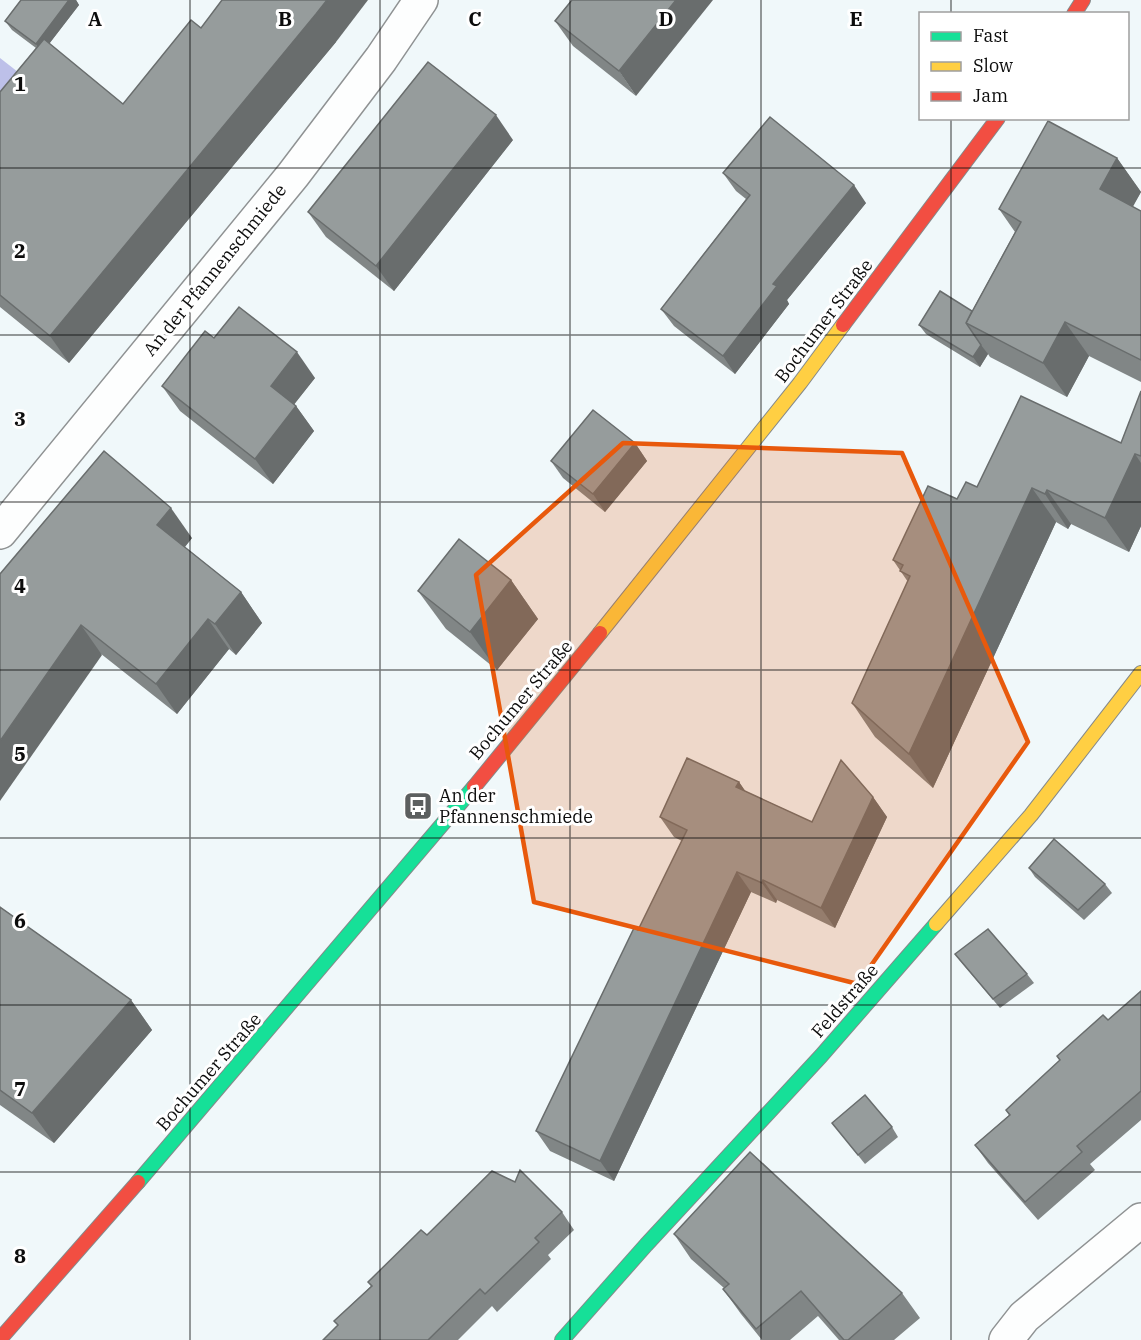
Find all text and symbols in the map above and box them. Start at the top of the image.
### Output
text: A [88,5,102,32]
text: B [278,5,292,32]
text: C [468,5,482,32]
text: D [658,5,674,32]
text: E [849,5,863,32]
legend [919,12,1129,120]
text: Fast [973,24,1008,47]
text: Slow [973,54,1013,77]
text: 1 [14,70,26,97]
text: Jam [973,84,1008,107]
street label: An der Pfannenschmiede [138,179,291,360]
text: 2 [14,237,26,264]
street label: Bochumer Straße [770,254,878,387]
text: 3 [14,405,26,432]
text: 4 [14,572,26,599]
street label: Bochumer Straße [464,635,577,764]
text: 5 [14,740,26,767]
place label: An der Pfannenschmiede [439,784,593,828]
bus stop icon: An der Pfannenschmiede [402,790,434,822]
text: 6 [14,907,26,934]
street label: Feldstraße [806,959,883,1042]
street label: Bochumer Straße [151,1008,266,1135]
text: 7 [14,1075,26,1102]
text: 8 [14,1242,26,1269]

